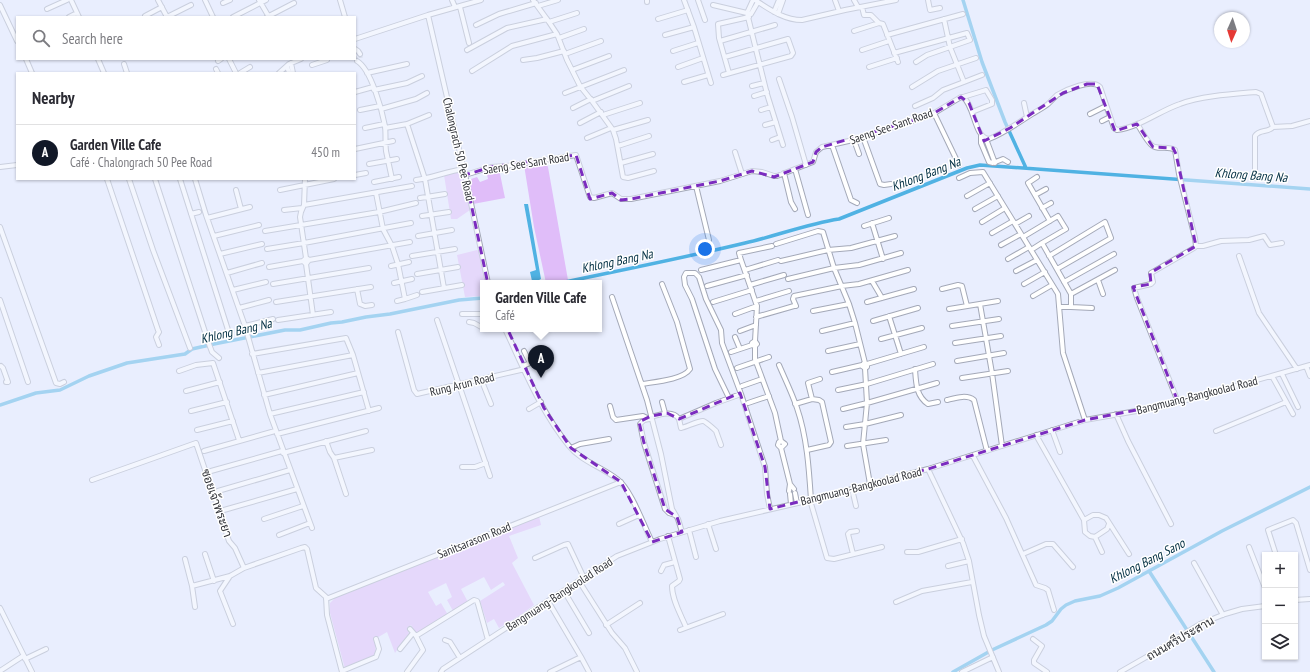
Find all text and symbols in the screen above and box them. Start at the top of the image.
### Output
north arrow [1214,12,1250,48]
search box [16,16,356,60]
icon: search [30,27,52,49]
text: Search here [62,29,123,48]
text: Nearby [32,87,75,109]
street label: Chalongrach 50 Pee Road [440,96,478,202]
street label: Saeng See Sant Road [847,105,935,147]
text: Garden Ville Cafe [70,135,162,154]
text: A [42,144,48,161]
text: 450 m [311,144,340,161]
street label: Saeng See Sant Road [482,149,570,177]
water label: Khlong Bang Na [889,153,964,195]
text: Café · Chalongrach 50 Pee Road [70,154,212,171]
water label: Khlong Bang Na [1214,164,1289,186]
your location [695,239,715,259]
water label: Khlong Bang Na [580,245,655,277]
popup [480,280,602,332]
text: Garden Ville Cafe [495,288,587,307]
text: Café [495,307,515,324]
water label: Khlong Bang Na [199,314,274,347]
pin: A [528,345,554,378]
street label: Rung Arun Road [428,369,496,399]
street label: Bangmuang-Bangkoolad Road [1135,373,1259,417]
street label: Bangmuang-Bangkoolad Road [799,464,923,508]
street label: ซอยเจ้าพระยา [198,467,236,539]
street label: Sanitsarasom Road [435,518,513,562]
water label: Khlong Bang Sano [1106,534,1189,587]
map controls [1262,552,1298,660]
button: + [1262,552,1298,588]
street label: Bangmuang-Bangkoolad Road [503,554,615,634]
button: − [1262,588,1298,624]
street label: ถนนศรีประสาน [1143,612,1217,663]
button: layers [1262,624,1298,660]

